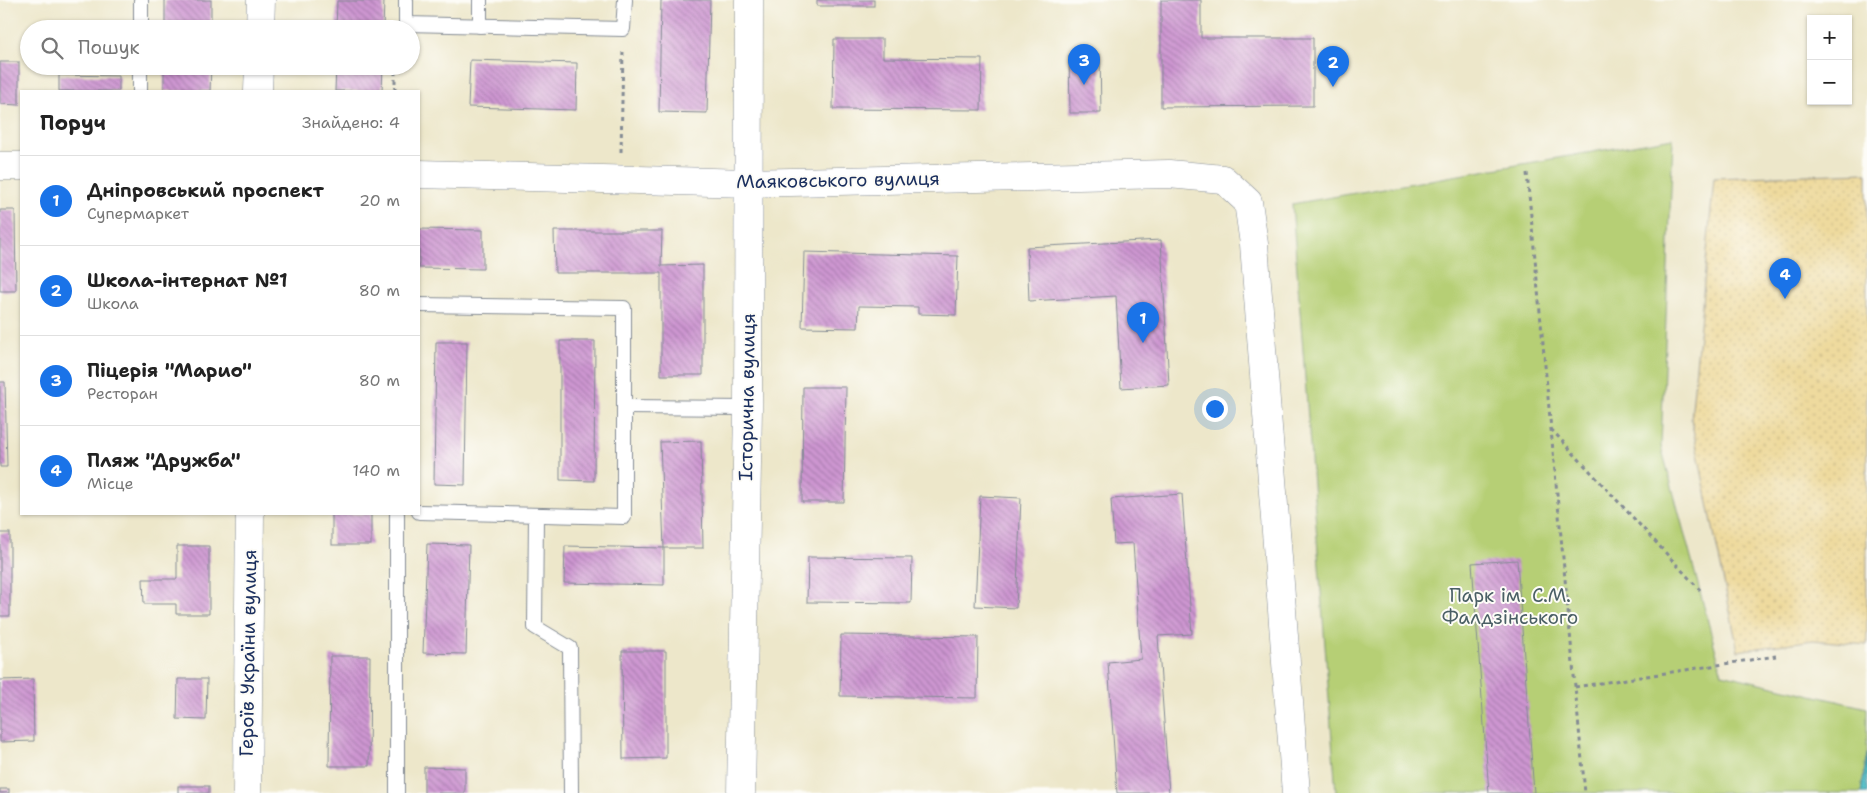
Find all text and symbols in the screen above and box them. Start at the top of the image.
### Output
map controls [1807,15,1852,105]
button: + [1807,15,1852,60]
search box [20,20,420,75]
icon: search [38,34,66,62]
text: Пошук [78,35,140,60]
pin: 3 [1068,44,1100,85]
pin: 2 [1317,46,1349,87]
button: − [1807,60,1852,105]
text: Поруч [40,109,106,137]
text: Знайдено: 4 [302,112,400,133]
street label: Маяковського вулиця [736,166,940,194]
text: Дніпровський проспект [87,178,324,203]
text: 1 [52,190,60,211]
text: 20 m [359,190,400,211]
text: Супермаркет [87,203,189,224]
pin: 4 [1769,258,1801,299]
text: Школа-інтернат №1 [87,268,288,293]
text: 2 [50,280,62,301]
text: 80 m [359,280,400,301]
text: Школа [87,293,139,314]
pin: 1 [1127,302,1159,343]
street label: Історична вулиця [733,313,761,481]
text: Піцерія "Марио" [87,358,252,383]
text: 3 [50,370,62,391]
text: 80 m [359,370,400,391]
text: Ресторан [87,383,158,404]
your location [1202,396,1228,422]
text: Пляж "Дружба" [87,448,241,473]
text: 4 [50,460,62,481]
text: 140 m [353,460,400,481]
text: Місце [87,473,134,494]
street label: Героїв України вулиця [234,549,262,757]
park label: Парк ім. С.М. Фалдзінського [1442,583,1578,630]

